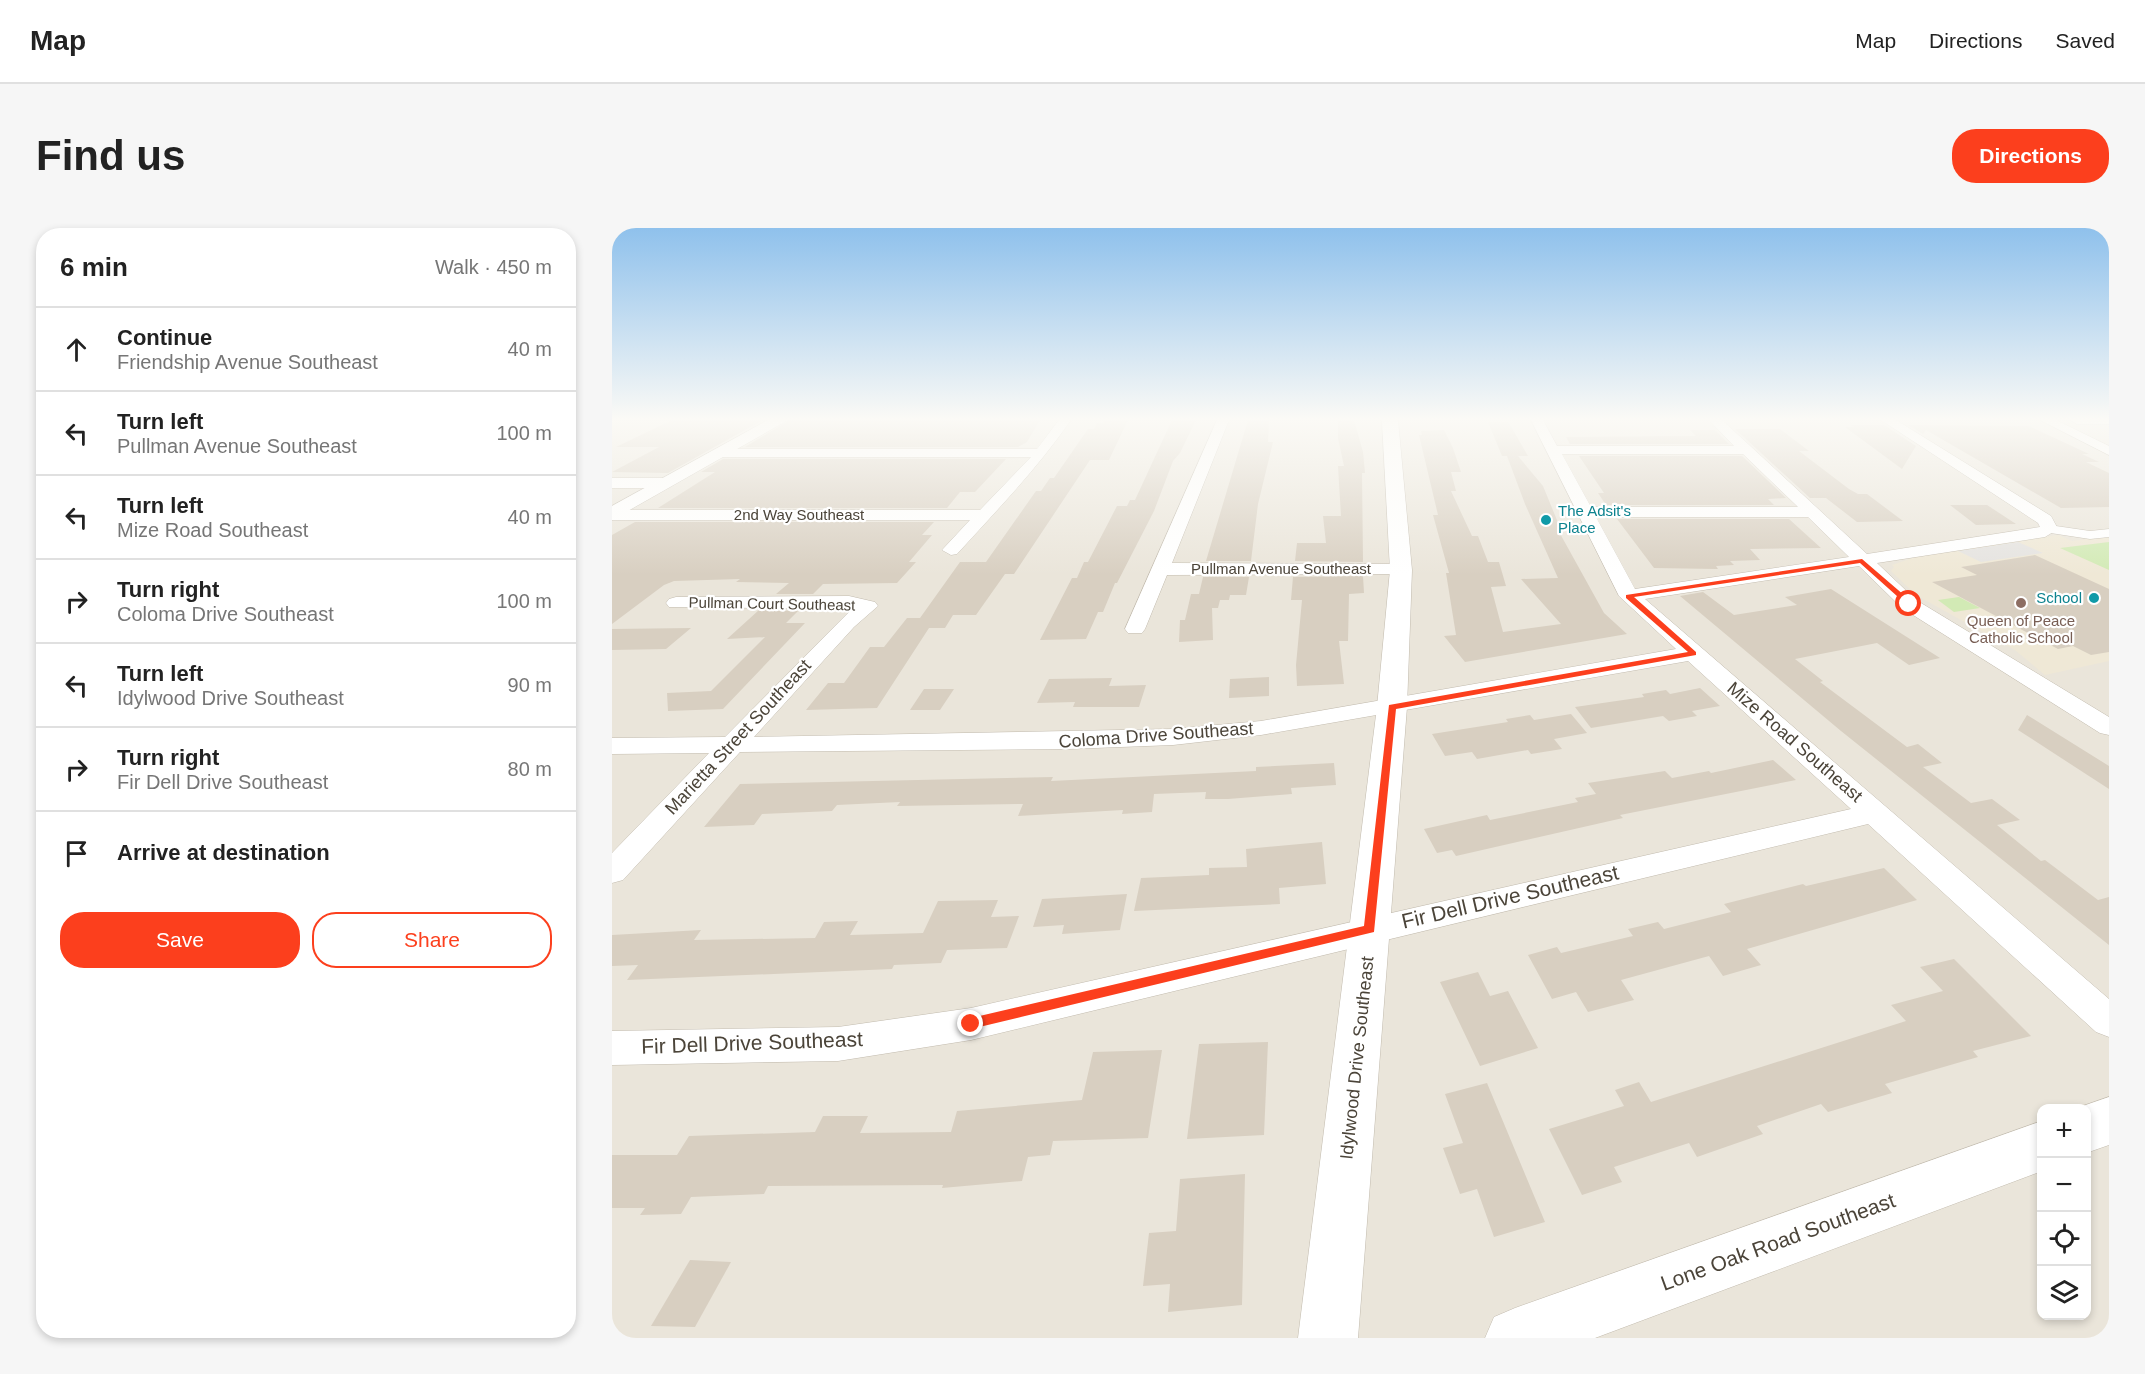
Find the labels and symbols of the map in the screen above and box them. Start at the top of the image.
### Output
place label: The Adsit's Place [1558,502,1631,536]
street label: 2nd Way Southeast [734,506,865,523]
marker: The Adsit's Place [1539,513,1553,527]
street label: Pullman Avenue Southeast [1191,560,1372,577]
place label: School [2036,589,2082,606]
route start [1895,590,1921,616]
marker: School [2087,591,2101,605]
street label: Pullman Court Southeast [688,594,856,613]
marker: Queen of Peace Catholic School [2014,596,2028,610]
place label: Queen of Peace Catholic School [1967,612,2075,646]
street label: Marietta Street Southeast [661,656,815,818]
street label: Mize Road Southeast [1723,678,1867,806]
street label: Coloma Drive Southeast [1058,718,1254,752]
street label: Fir Dell Drive Southeast [1399,860,1621,933]
street label: Idylwood Drive Southeast [1336,955,1378,1161]
route end [957,1010,983,1036]
street label: Fir Dell Drive Southeast [641,1027,863,1058]
street label: Lone Oak Road Southeast [1658,1188,1898,1295]

